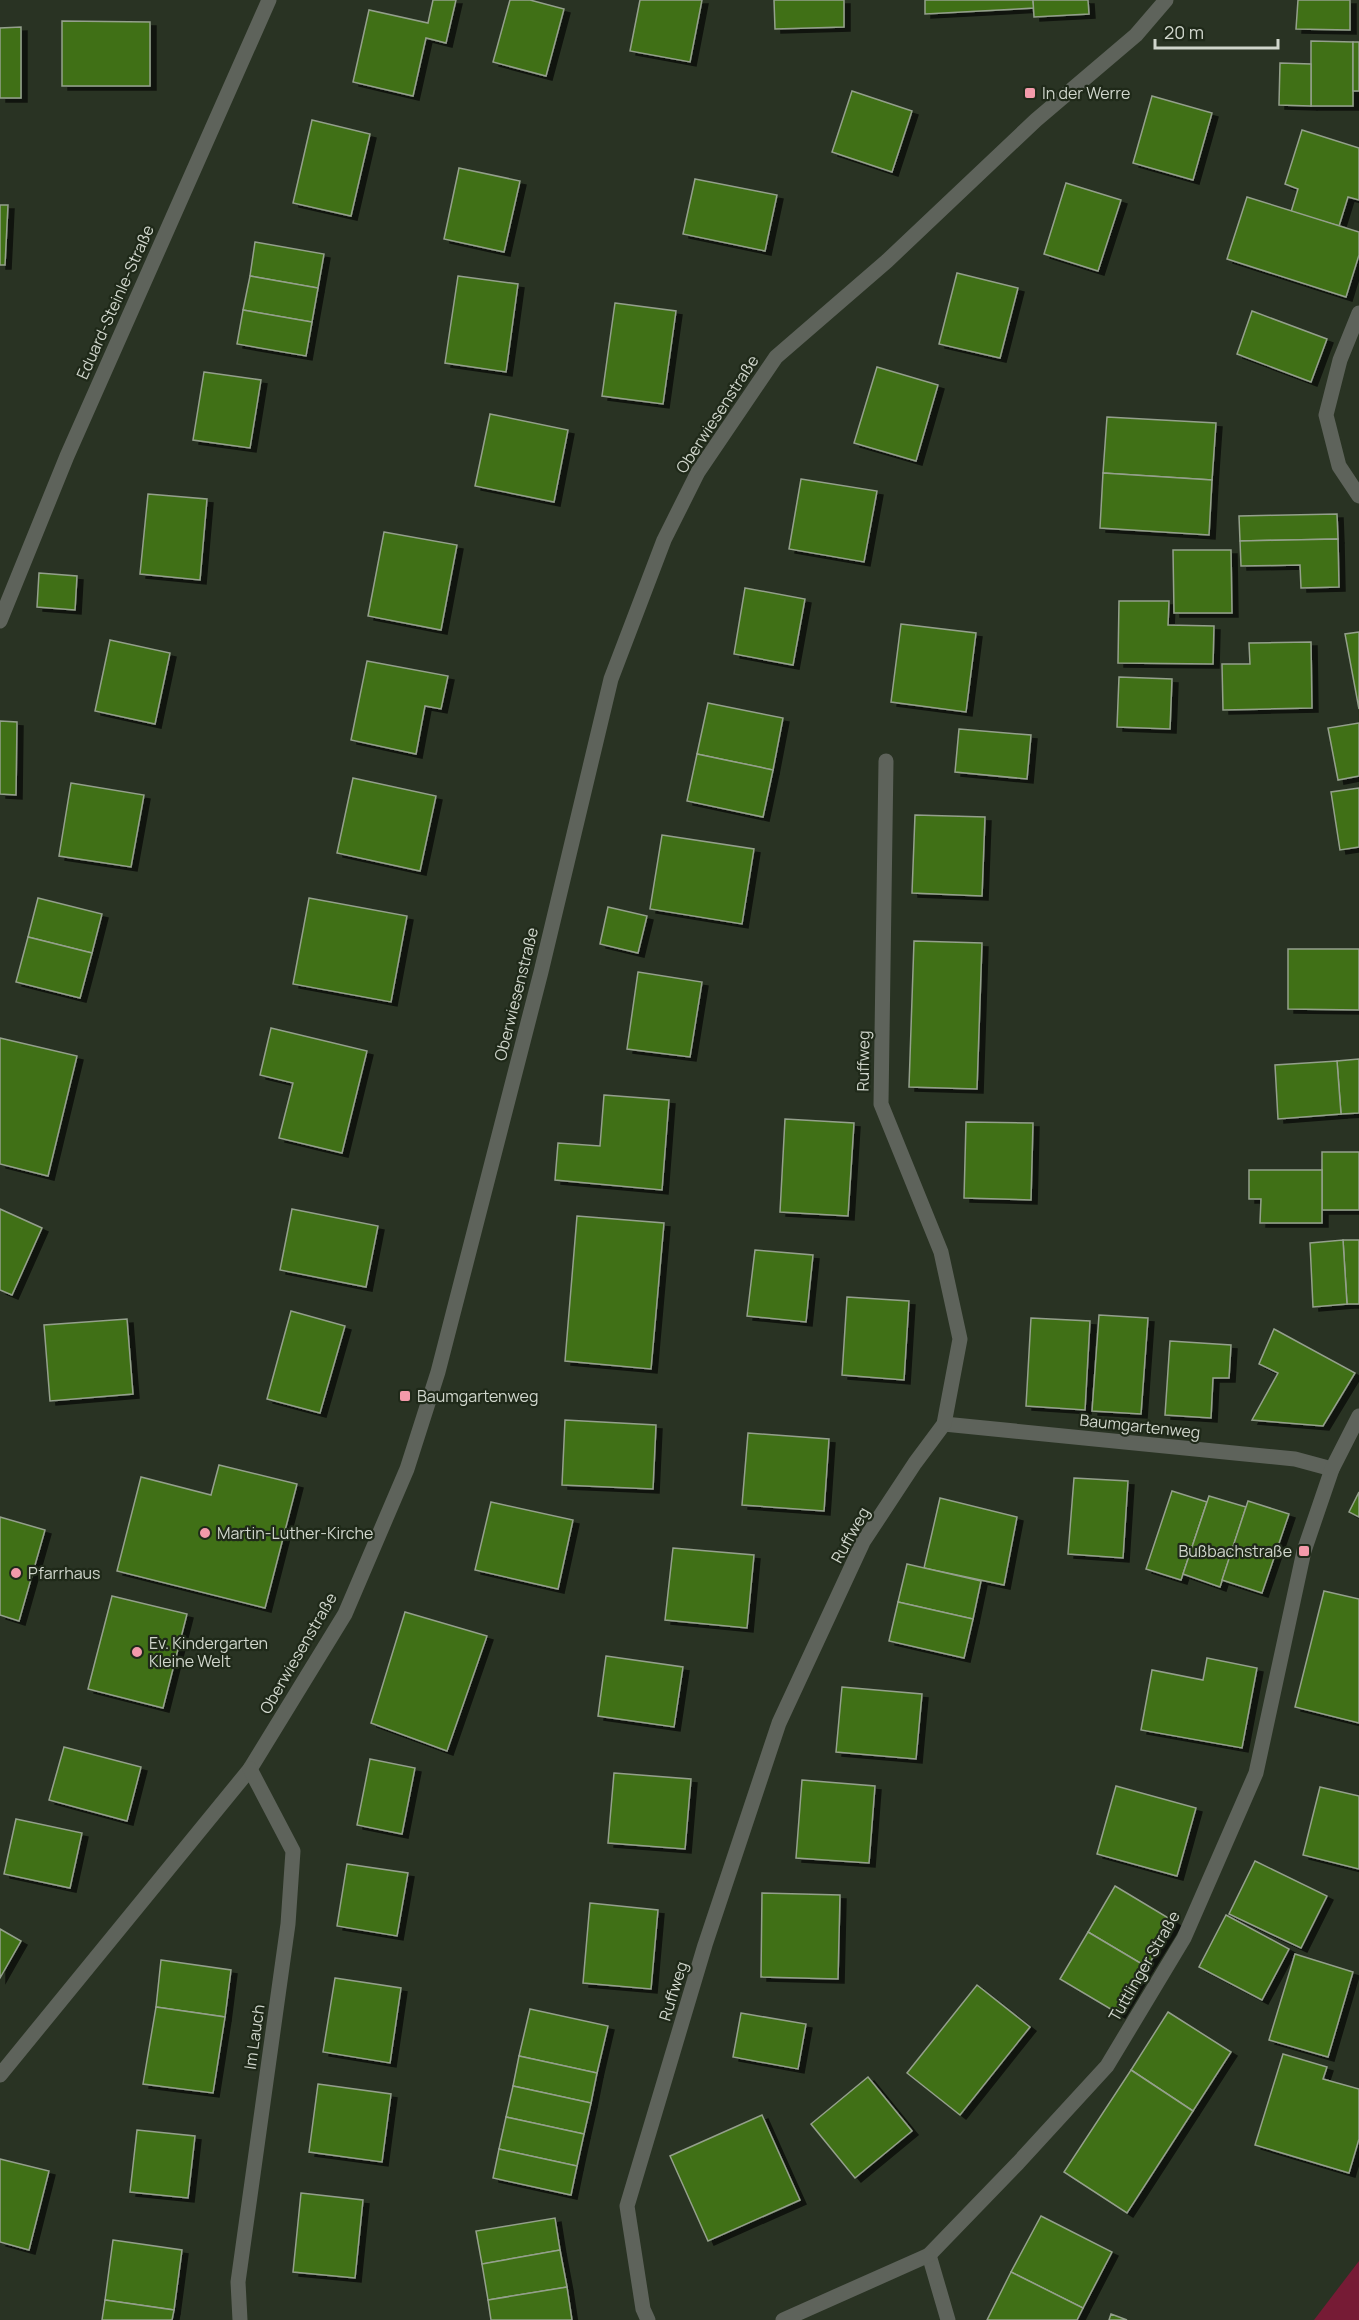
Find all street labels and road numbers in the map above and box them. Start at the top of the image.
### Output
street label: Eduard-Steinle-Straße [71,221,159,383]
street label: Oberwiesenstraße [671,351,763,477]
street label: Oberwiesenstraße [489,925,543,1063]
street label: Ruffweg [851,1030,875,1092]
street label: Baumgartenweg [1078,1409,1202,1443]
street label: Ruffweg [826,1503,874,1567]
street label: Oberwiesenstraße [254,1588,342,1718]
street label: Tuttlinger Straße [1103,1907,1185,2025]
street label: Ruffweg [654,1959,692,2023]
street label: Im Lauch [239,2003,269,2071]

